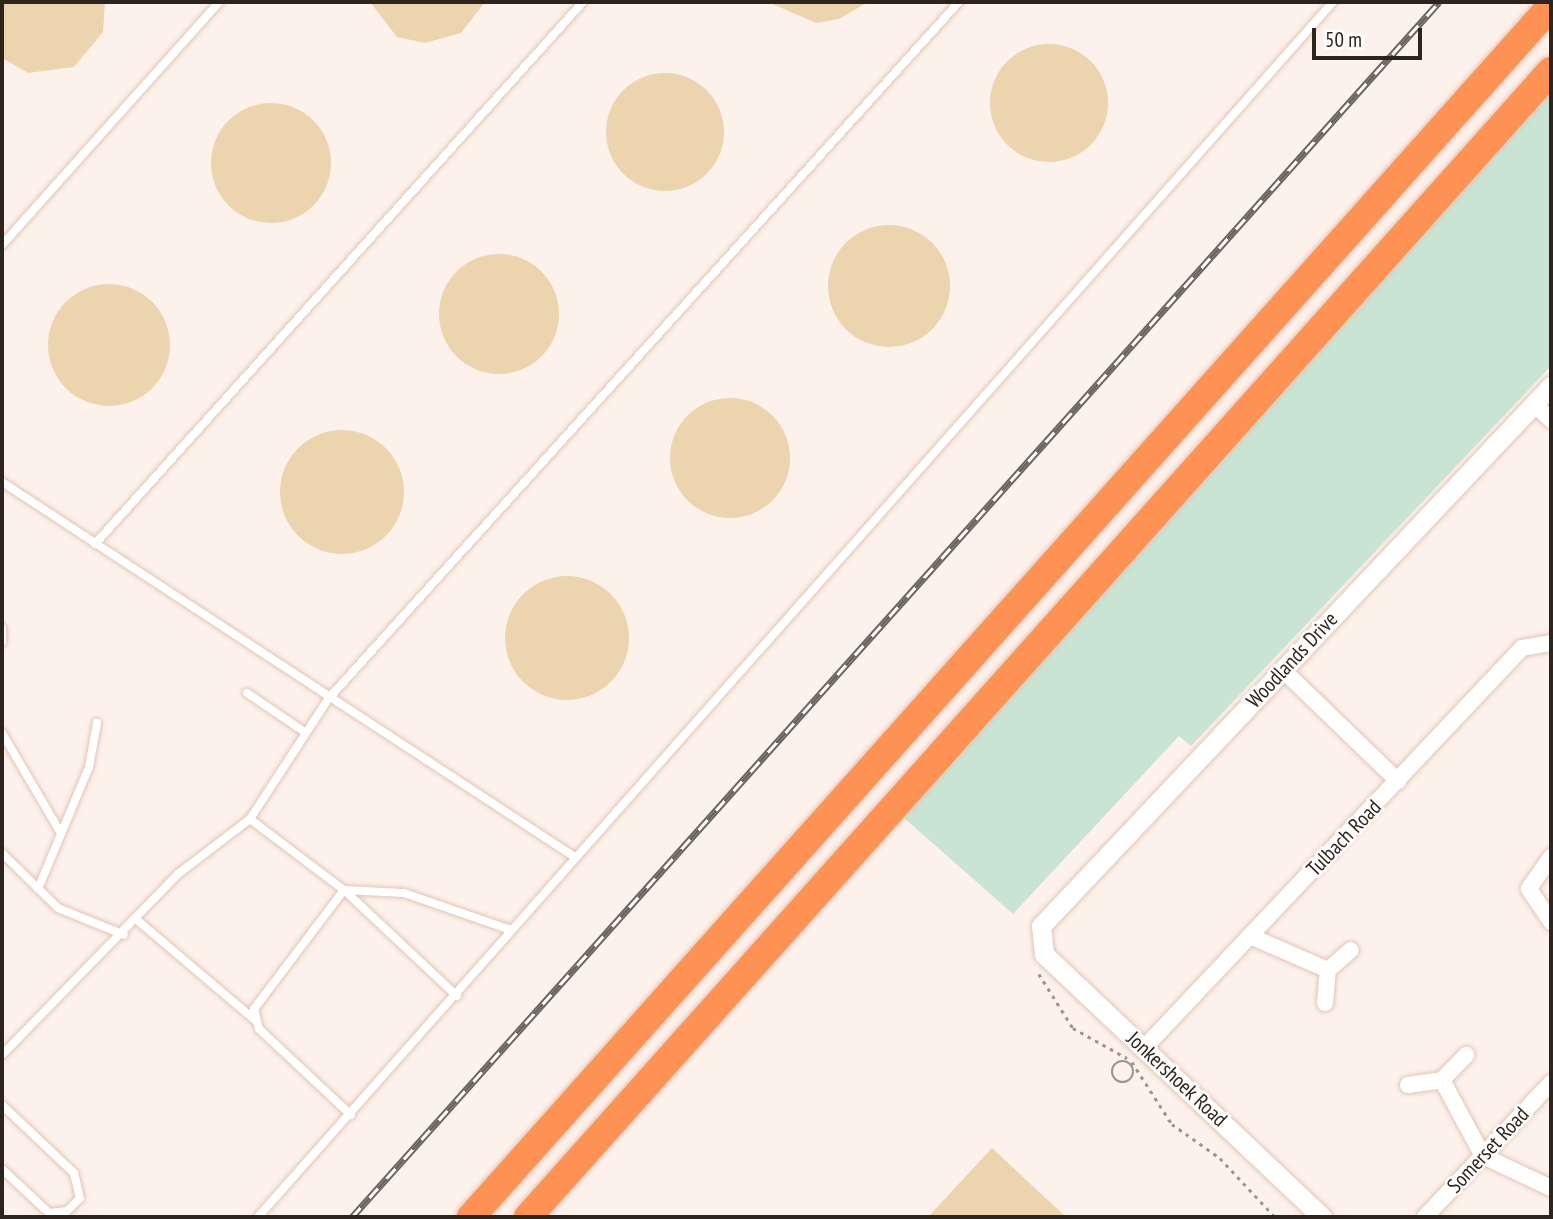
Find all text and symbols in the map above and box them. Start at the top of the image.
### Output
scale bar [1315,14,1425,58]
text: 50 m [1325,26,1362,53]
street label: Woodlands Drive [1241,607,1343,713]
street label: Tulbach Road [1302,795,1386,881]
street label: Jonkershoek Road [1122,1026,1232,1132]
street label: Somerset Road [1442,1102,1534,1198]

